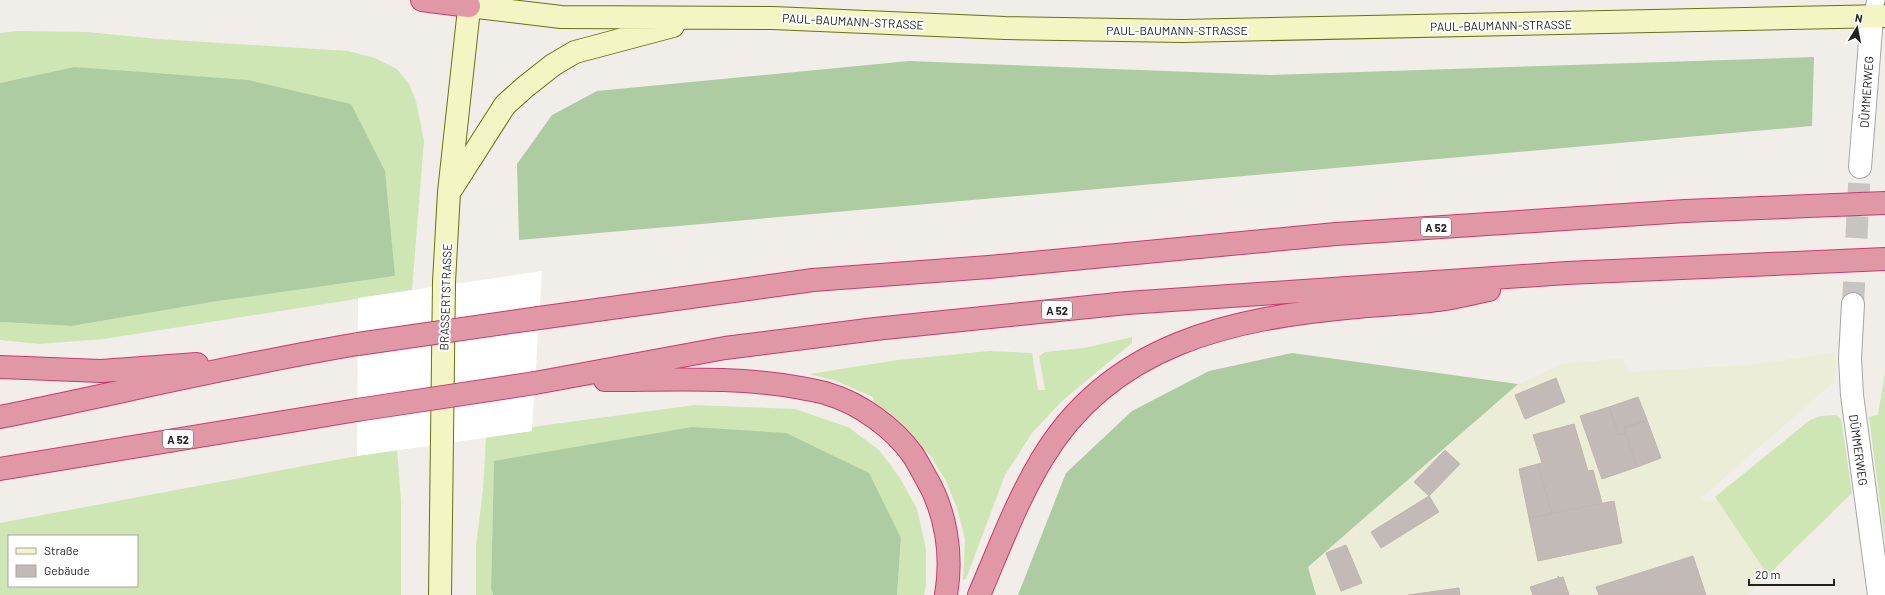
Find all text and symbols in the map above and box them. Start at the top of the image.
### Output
north arrow [1837,8,1877,48]
street label: PAUL-BAUMANN-STRASSE [782,10,924,32]
text: N [1854,11,1864,25]
street label: PAUL-BAUMANN-STRASSE [1430,17,1572,33]
street label: PAUL-BAUMANN-STRASSE [1106,23,1248,37]
street label: DÜMMERWEG [1857,56,1875,128]
road number: A 52 [1421,218,1451,236]
street label: BRASSERTSTRASSE [436,243,454,351]
road number: A 52 [1042,301,1072,319]
street label: DÜMMERWEG [1847,413,1871,487]
road number: A 52 [163,430,193,448]
legend [8,535,138,587]
text: Straße [44,543,79,557]
scale bar [1749,561,1834,587]
text: Gebäude [44,563,90,577]
text: 20 m [1755,567,1781,581]

